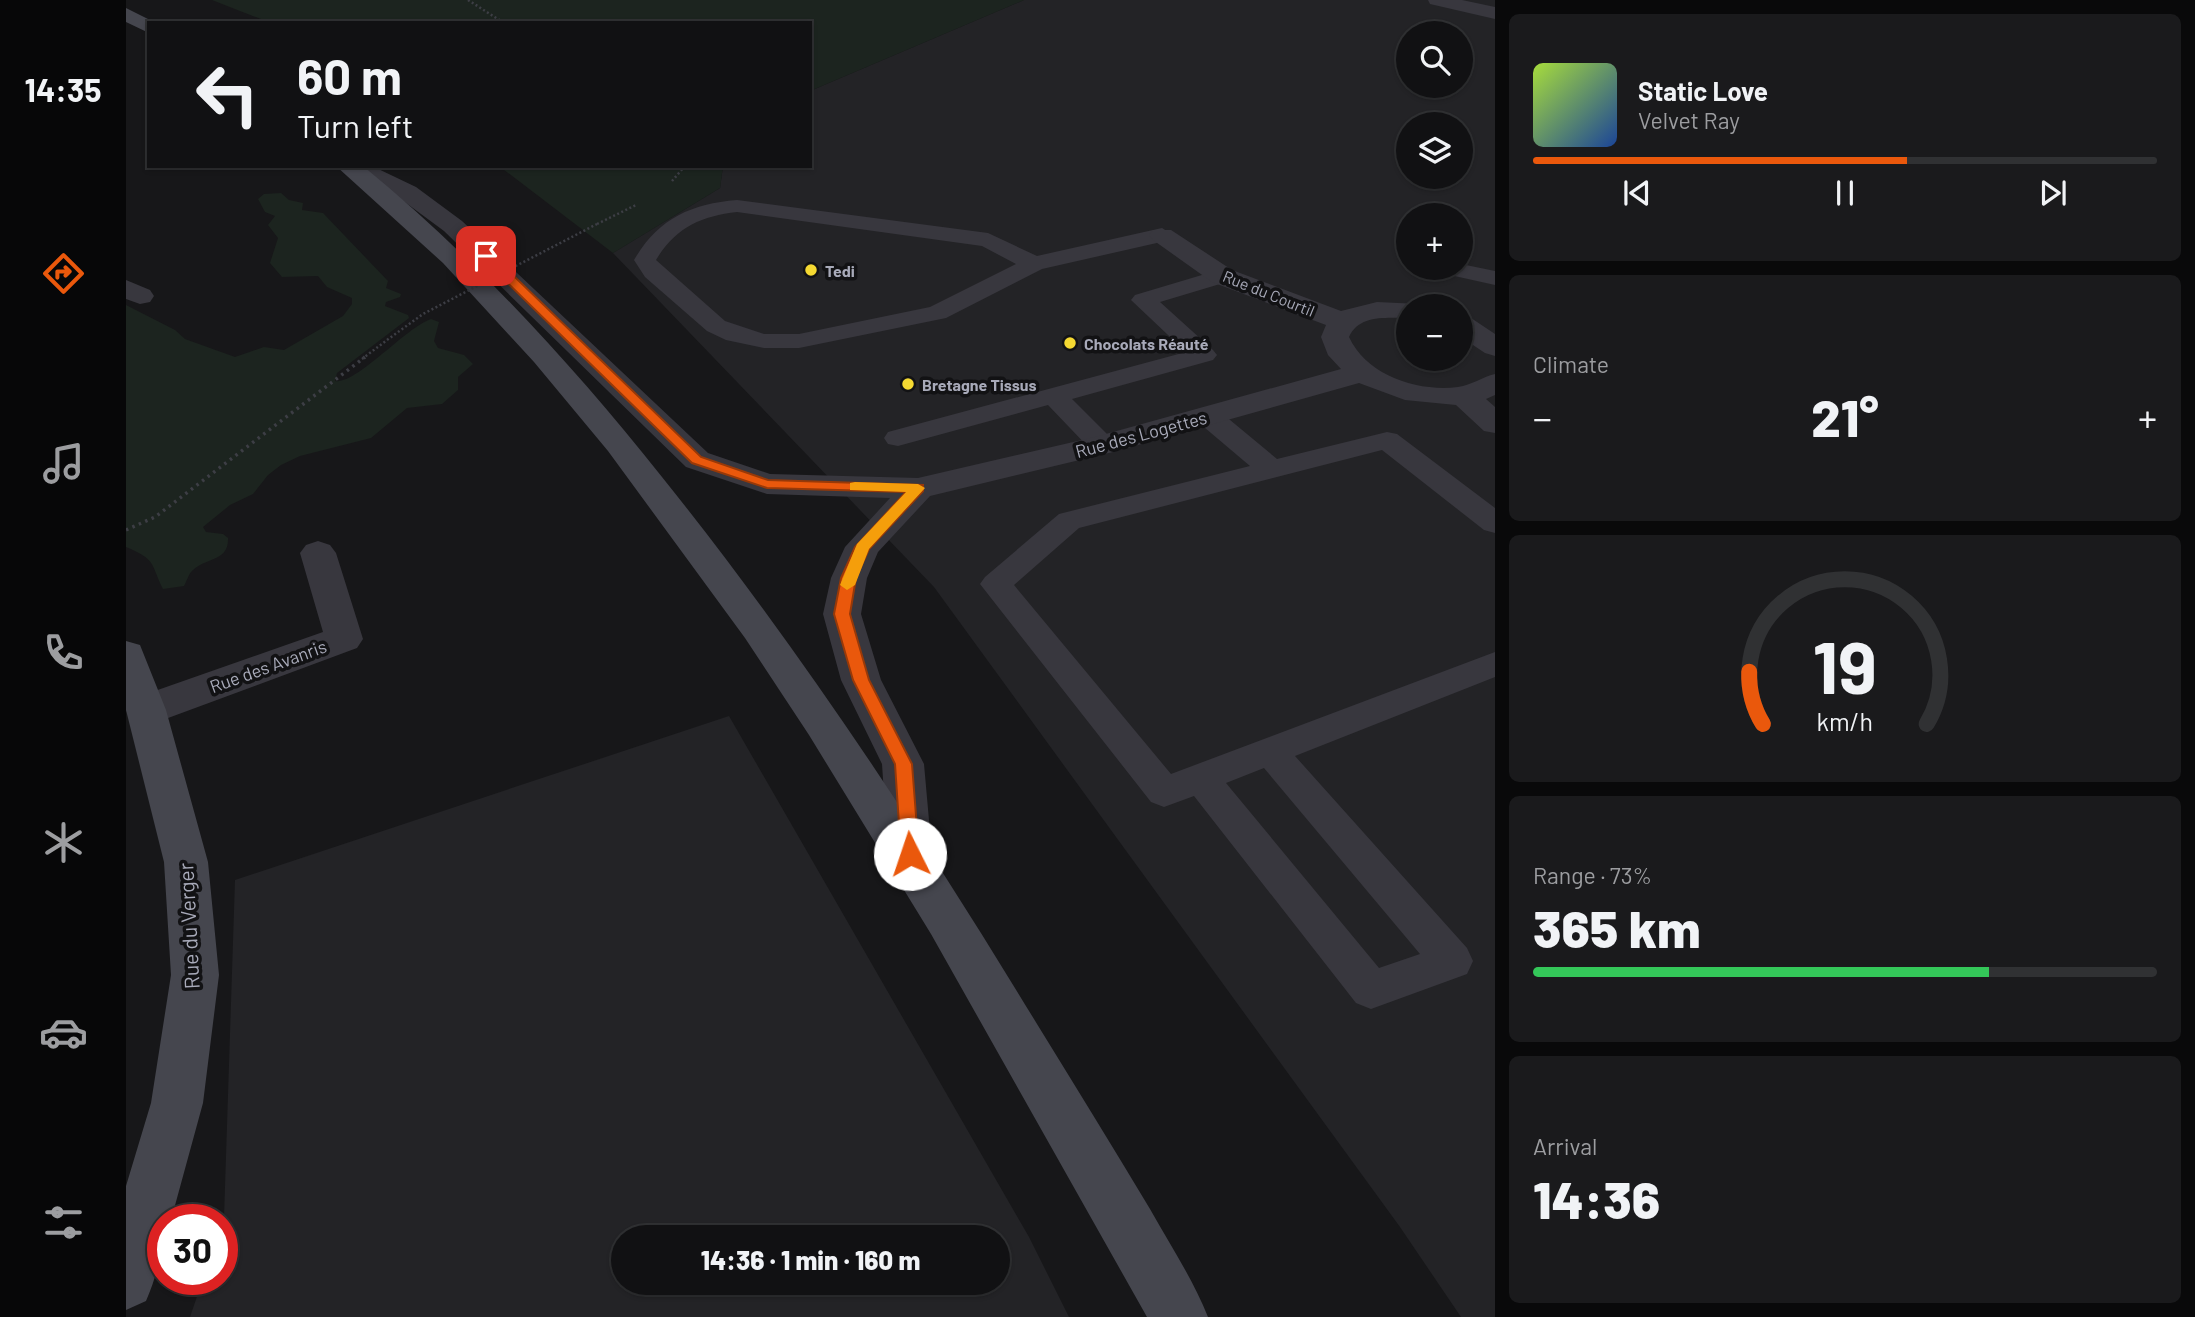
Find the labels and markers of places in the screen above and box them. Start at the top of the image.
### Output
pin [456,226,516,286]
place label: Tedi [825,261,855,280]
marker: Tedi [803,262,819,278]
place label: Chocolats Réauté [1084,334,1209,353]
marker: Chocolats Réauté [1062,335,1078,351]
place label: Bretagne Tissus [922,375,1037,394]
marker: Bretagne Tissus [900,376,916,392]

